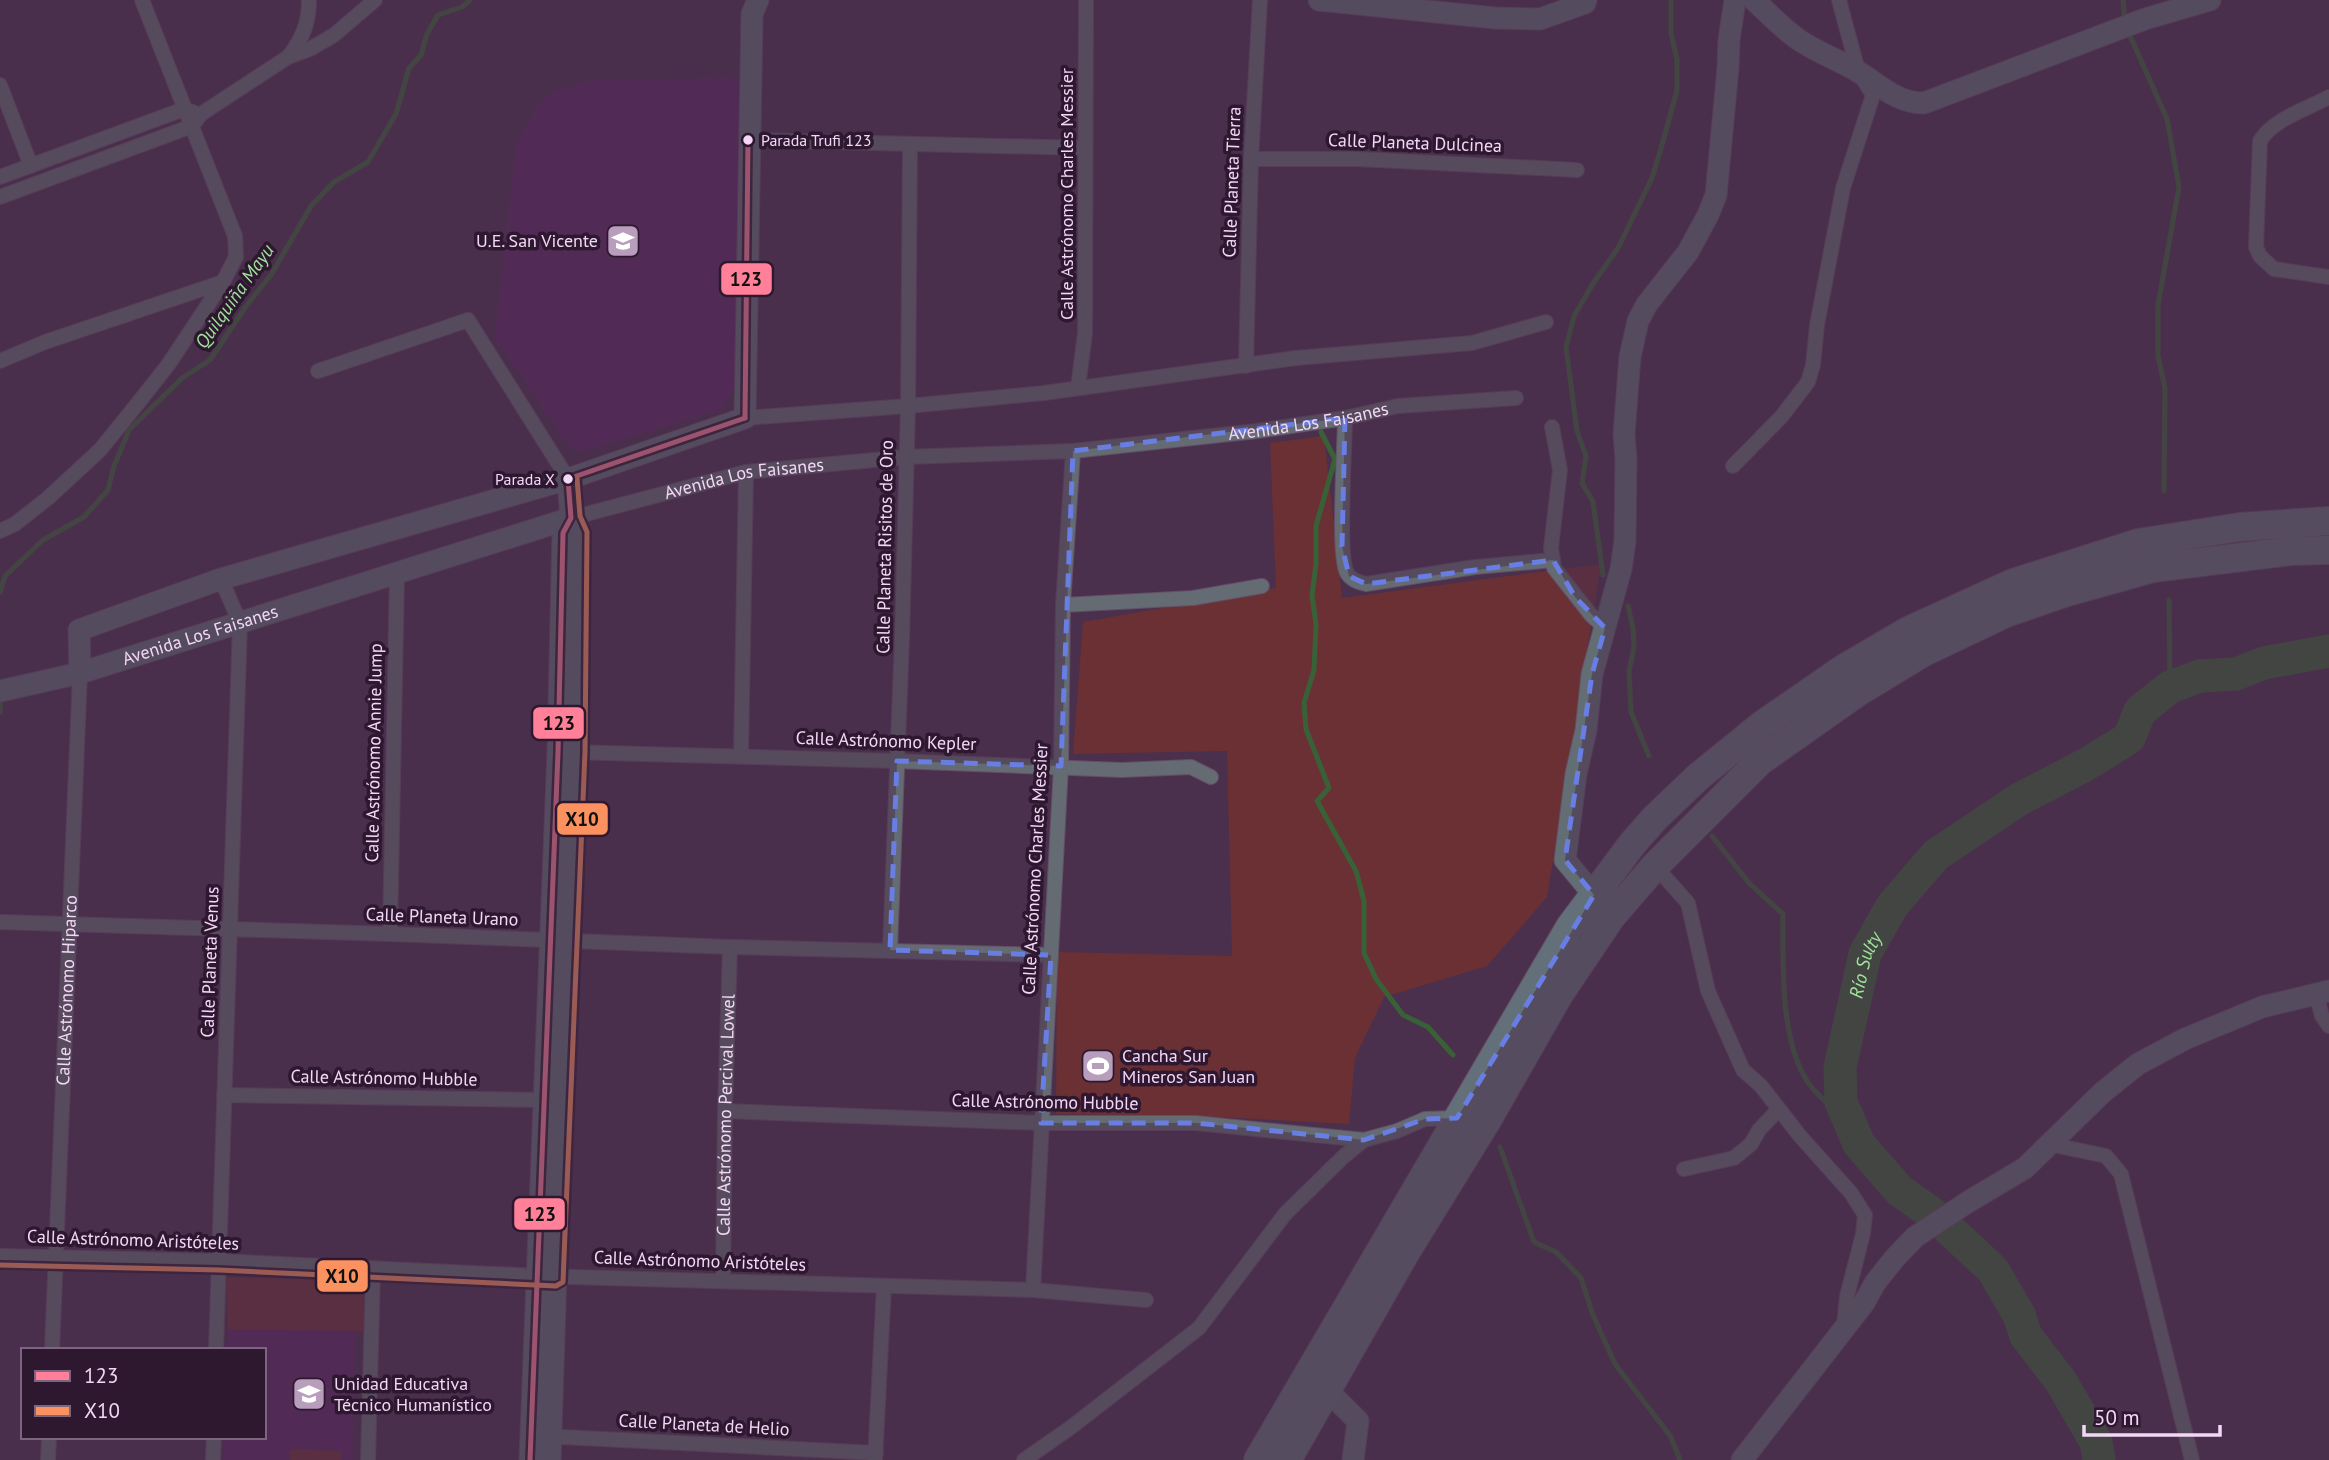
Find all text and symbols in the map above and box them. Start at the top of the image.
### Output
street label: Calle Astrónomo Charles Messier [1055,68,1078,320]
street label: Calle Planeta Tierra [1217,106,1246,258]
street label: Calle Planeta Dulcinea [1328,128,1502,157]
place label: Parada Trufi 123 [761,130,871,150]
marker: Parada Trufi 123 [741,133,755,147]
school or university icon: U.E. San Vicente [604,222,642,260]
place label: U.E. San Vicente [476,229,598,252]
water label: Quilquiña Mayu [189,239,279,353]
line badge: 123 [720,262,773,296]
text: 123 [730,267,762,291]
street label: Avenida Los Faisanes [1227,397,1391,445]
street label: Calle Planeta Risitos de Oro [871,440,898,654]
street label: Avenida Los Faisanes [662,453,825,504]
place label: Parada X [495,469,555,489]
marker: Parada X [561,472,575,486]
street label: Avenida Los Faisanes [119,599,281,670]
street label: Calle Astrónomo Annie Jump [360,643,387,863]
line badge: 123 [532,706,585,740]
text: 123 [543,711,575,735]
street label: Calle Astrónomo Kepler [795,726,977,755]
street label: Calle Astrónomo Charles Messier [1016,743,1053,995]
line badge: X10 [556,802,609,836]
text: X10 [565,807,599,831]
street label: Calle Planeta Venus [195,886,224,1038]
street label: Calle Astrónomo Hiparco [51,895,82,1086]
street label: Calle Planeta Urano [365,902,519,931]
water label: Río Sulty [1844,926,1888,1001]
street label: Calle Astrónomo Percival Lowel [712,993,740,1236]
place label: Cancha Sur Mineros San Juan [1122,1044,1255,1088]
sports icon: Cancha Sur Mineros San Juan [1079,1047,1117,1085]
street label: Calle Astrónomo Hubble [290,1064,478,1091]
street label: Calle Astrónomo Hubble [951,1088,1139,1115]
line badge: 123 [513,1197,566,1231]
text: 123 [524,1202,556,1226]
street label: Calle Astrónomo Aristóteles [26,1224,240,1255]
street label: Calle Astrónomo Aristóteles [593,1245,807,1276]
line badge: X10 [316,1259,369,1293]
text: X10 [325,1264,359,1288]
legend [21,1348,266,1439]
text: 123 [84,1362,118,1389]
place label: Unidad Educativa Técnico Humanístico [334,1372,492,1416]
school or university icon: Unidad Educativa Técnico Humanístico [290,1375,328,1413]
scale bar [2084,1394,2220,1438]
text: X10 [84,1397,120,1424]
text: 50 m [2094,1404,2140,1431]
street label: Calle Planeta de Helio [618,1409,790,1440]

